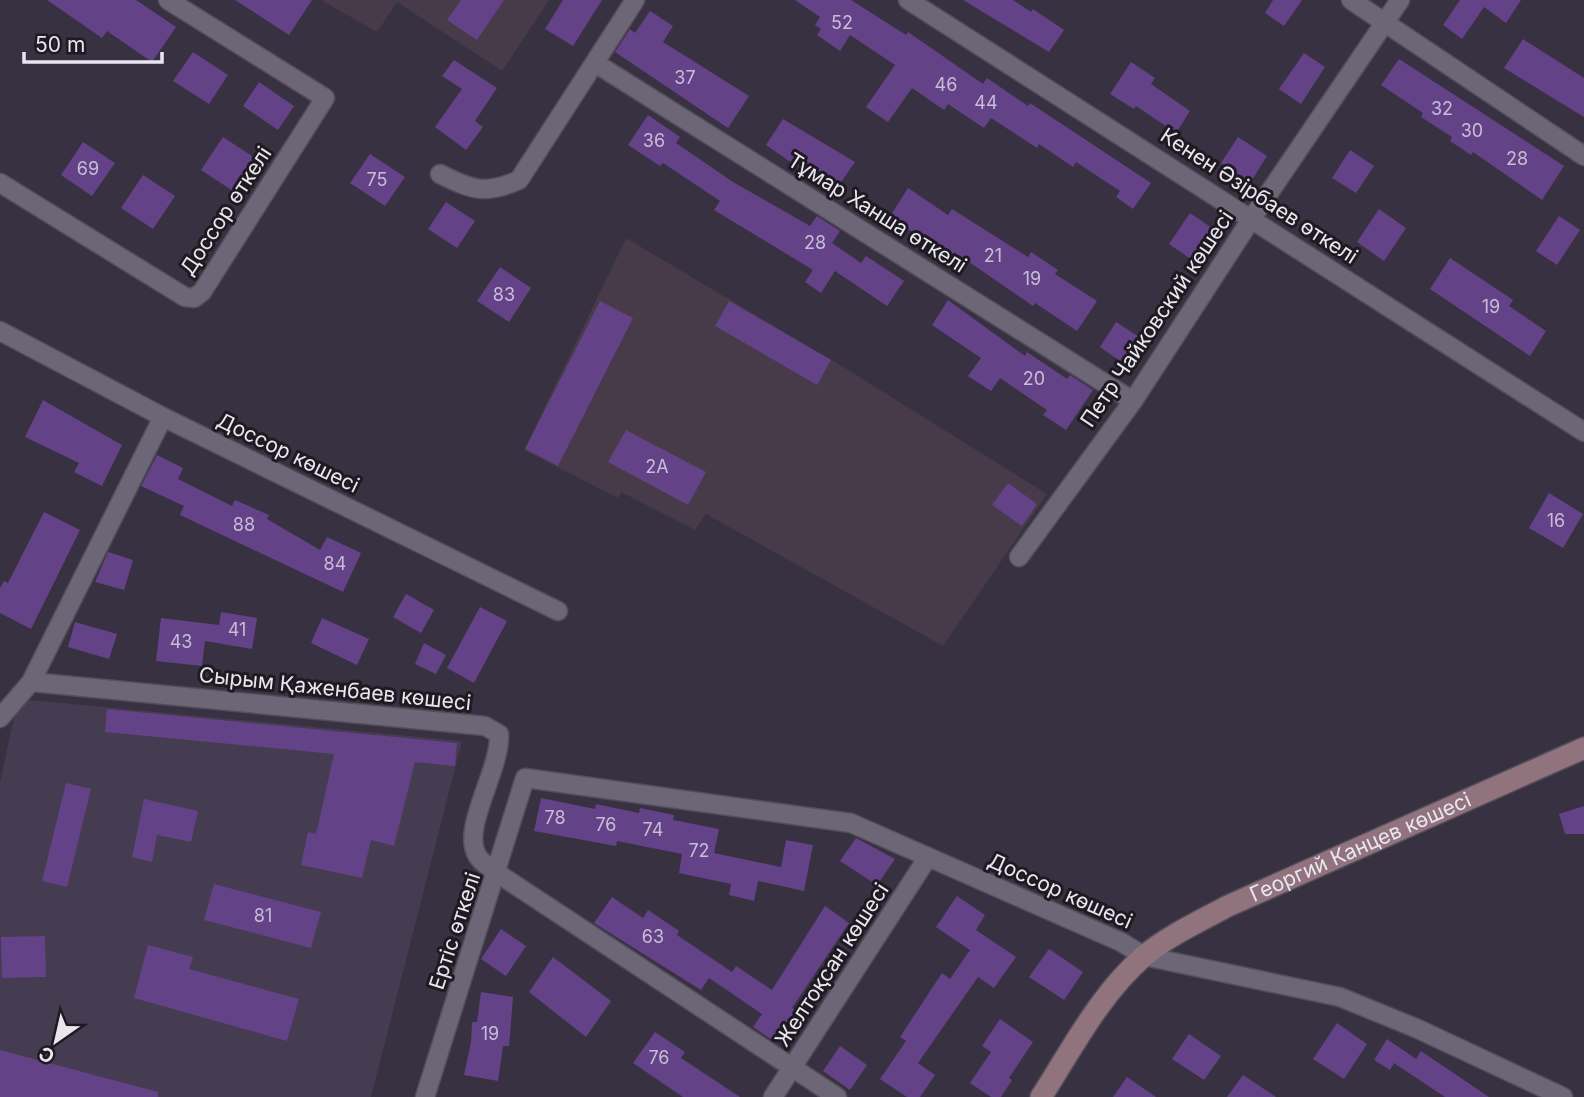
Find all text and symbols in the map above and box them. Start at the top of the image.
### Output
house number: 52 [831,12,853,33]
scale bar [24,21,163,65]
text: 50 m [35,32,85,57]
house number: 37 [674,67,696,88]
house number: 46 [935,74,957,95]
house number: 44 [974,92,998,113]
house number: 32 [1431,98,1453,119]
house number: 30 [1461,120,1483,141]
street label: Кенен Әзірбаев өткелі [1156,123,1362,269]
house number: 36 [643,130,665,151]
street label: Доссор өткелі [175,142,276,280]
street label: Тұмар Ханша өткелі [783,147,971,278]
house number: 28 [1506,148,1528,169]
house number: 69 [77,158,99,179]
house number: 75 [367,169,387,190]
street label: Петр Чайковский көшесі [1075,206,1238,432]
house number: 28 [804,232,826,253]
house number: 21 [984,245,1002,266]
house number: 19 [1023,268,1041,289]
house number: 83 [493,284,515,305]
house number: 19 [1482,296,1500,317]
house number: 20 [1023,368,1045,389]
street label: Доссор көшесі [213,407,363,498]
house number: 2А [645,456,669,477]
house number: 16 [1547,510,1565,531]
house number: 88 [233,514,255,535]
house number: 84 [324,553,346,574]
house number: 41 [228,619,246,640]
house number: 43 [170,631,192,652]
street label: Сырым Қаженбаев көшесі [198,662,472,715]
street label: Георгий Канцев көшесі [1246,787,1475,907]
house number: 78 [544,807,566,828]
house number: 76 [595,814,617,835]
house number: 74 [643,819,663,840]
house number: 72 [688,840,710,861]
street label: Доссор көшесі [984,848,1136,934]
street label: Ертіс өткелі [424,869,485,993]
street label: Желтоқсан көшесі [769,878,894,1051]
house number: 81 [254,905,272,926]
house number: 63 [642,926,664,947]
north arrow [21,1006,91,1076]
house number: 19 [481,1023,499,1044]
text: С [35,1041,59,1068]
house number: 76 [648,1047,670,1068]

